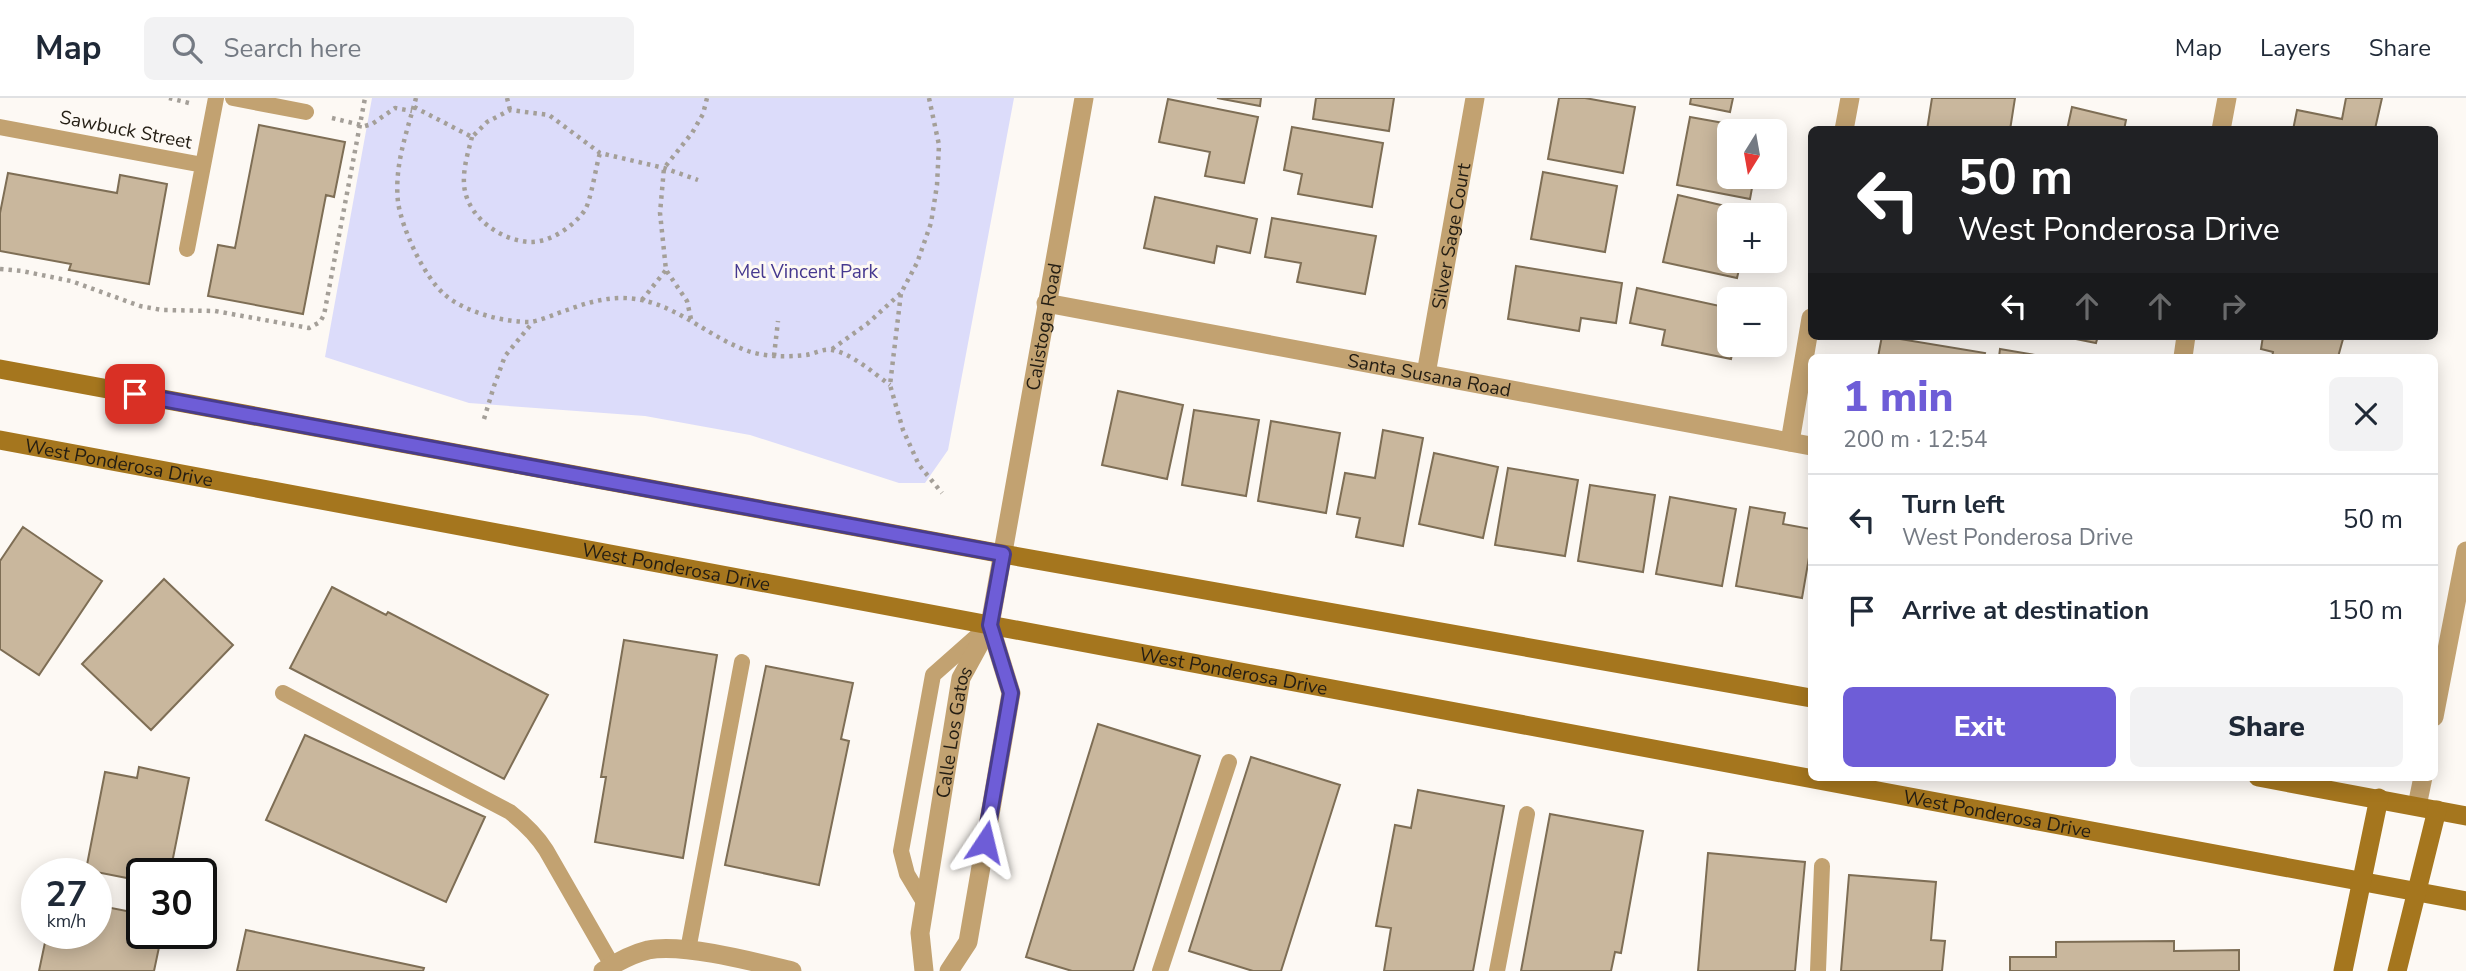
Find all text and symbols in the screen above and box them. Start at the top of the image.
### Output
search box [144,17,634,80]
text: Map [35,26,102,71]
icon: search [168,29,206,67]
text: Search here [224,31,361,66]
text: Map [2175,32,2222,64]
text: Layers [2260,32,2331,64]
text: Share [2369,32,2431,64]
street label: Sawbuck Street [57,104,195,156]
north arrow [1717,119,1787,189]
map controls [1717,119,1787,357]
text: 50 m [1958,144,2073,211]
icon: left [1843,154,1934,245]
street label: Silver Sage Court [1426,161,1477,312]
button: + [1717,203,1787,273]
text: West Ponderosa Drive [1958,208,2280,251]
park label: Mel Vincent Park [734,259,879,285]
street label: Calistoga Road [1020,261,1068,393]
button: − [1717,287,1787,357]
icon: left [1995,287,2033,325]
icon: ahead [2068,287,2106,325]
icon: ahead [2141,287,2179,325]
icon: right [2214,287,2252,325]
street label: Santa Susana Road [1345,348,1513,404]
pin [105,364,165,424]
text: 1 min [1843,369,1953,426]
icon: arrive [116,375,154,413]
button: close [2329,377,2403,451]
text: 200 m · 12:54 [1843,424,1988,455]
street label: West Ponderosa Drive [22,433,215,494]
text: Turn left [1902,487,2005,522]
icon: left [1843,501,1881,539]
text: 50 m [2343,502,2403,537]
text: West Ponderosa Drive [1902,522,2133,553]
street label: West Ponderosa Drive [580,537,772,598]
icon: arrive [1843,592,1881,630]
text: Arrive at destination [1902,593,2149,628]
text: 150 m [2327,593,2403,628]
street label: West Ponderosa Drive [1137,641,1330,702]
street label: Calle Los Gatos [930,661,979,800]
button: Exit [1843,687,2116,767]
button: Share [2130,687,2403,767]
street label: West Ponderosa Drive [1901,784,2094,845]
position arrow [948,805,1022,879]
speed limit sign: 30 [126,858,217,949]
text: 27 [45,871,88,918]
text: km/h [47,909,86,933]

